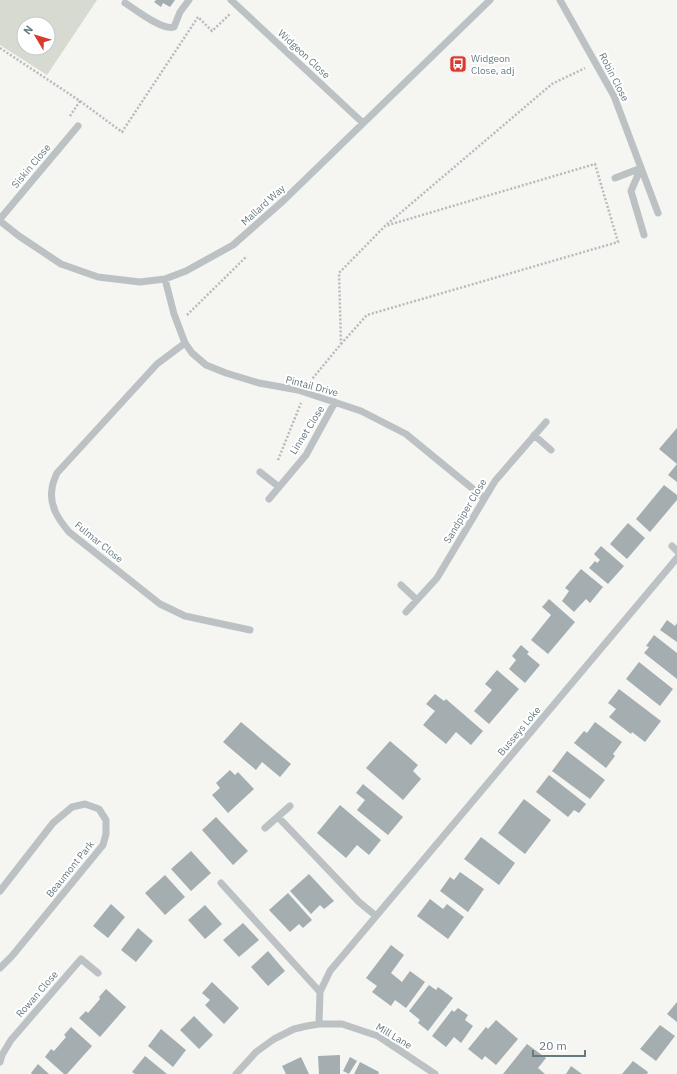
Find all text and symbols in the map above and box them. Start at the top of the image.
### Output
north arrow [16,16,56,56]
text: N [20,22,36,37]
street label: Widgeon Close [275,27,333,82]
street label: Robin Close [596,50,632,104]
place label: Widgeon Close, adj [471,52,514,77]
bus stop icon: Widgeon Close, adj [448,54,468,74]
street label: Siskin Close [9,141,54,191]
street label: Mallard Way [238,182,288,228]
street label: Pintail Drive [284,373,340,399]
street label: Linnet Close [287,403,327,457]
street label: Sandpiper Close [441,476,490,546]
street label: Fulmar Close [72,518,126,566]
street label: Busseys Loke [495,703,544,758]
street label: Beaumont Park [43,837,97,900]
street label: Rowan Close [13,968,61,1020]
street label: Mill Lane [374,1020,415,1052]
scale bar [533,1032,585,1058]
text: 20 m [539,1038,567,1053]

